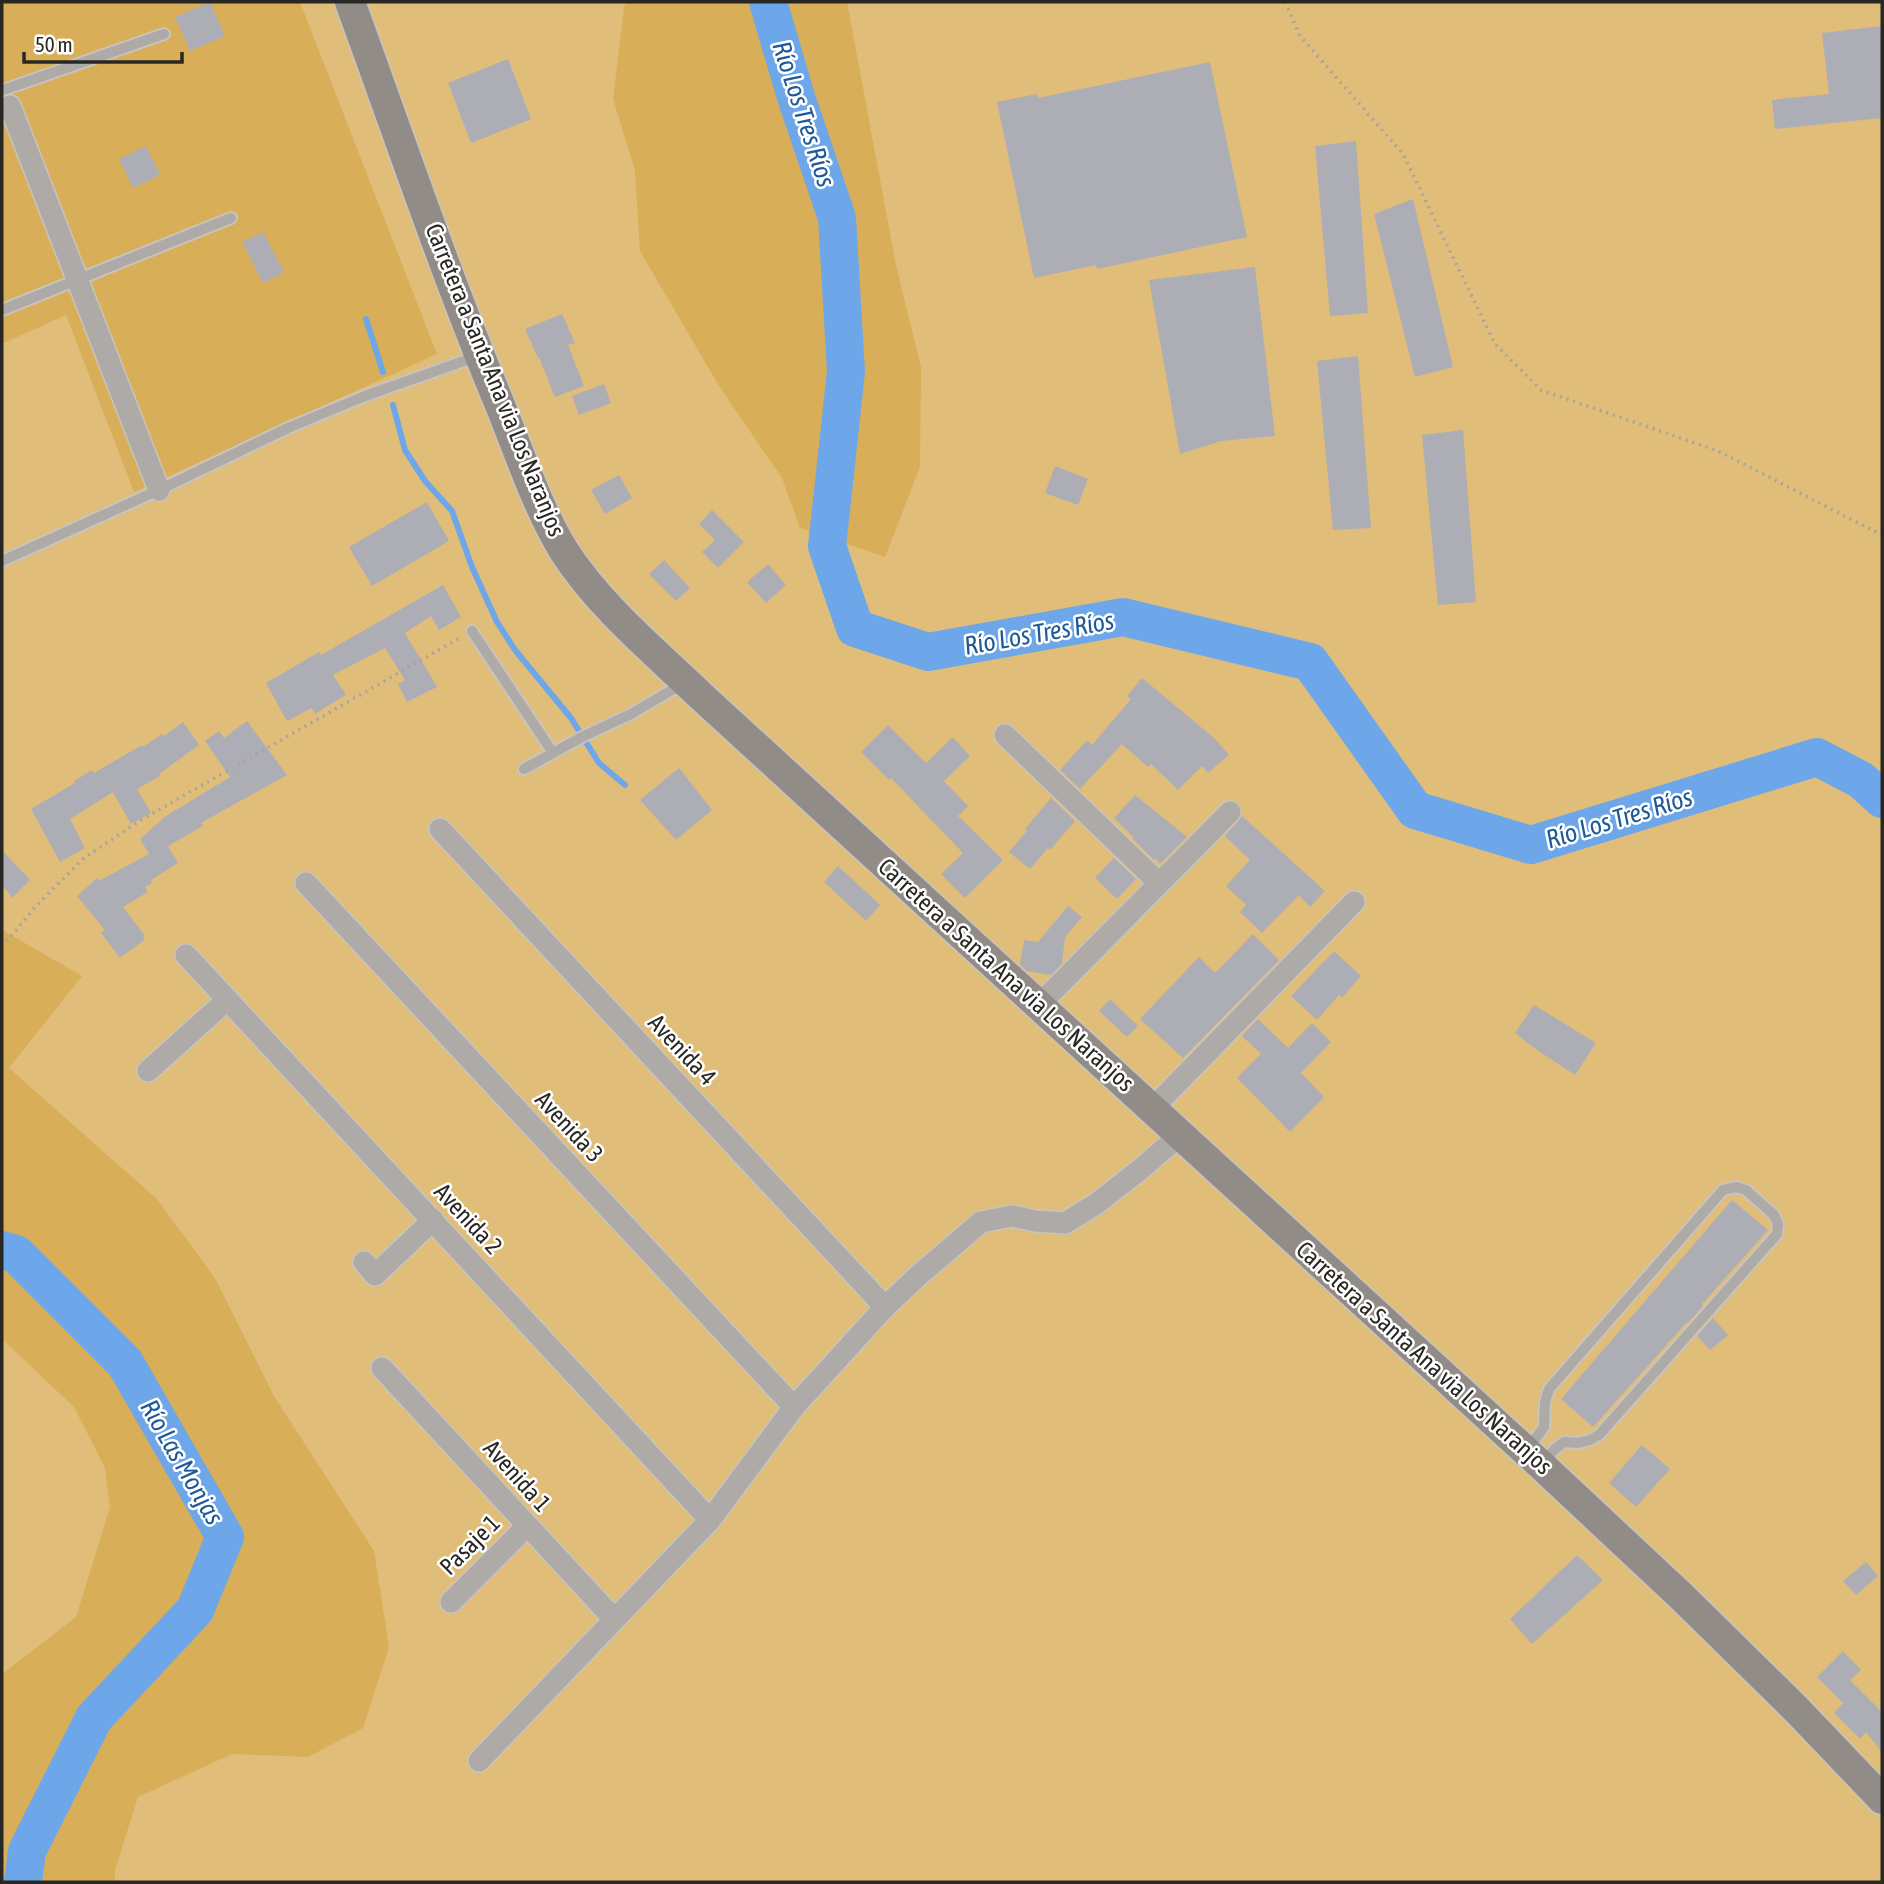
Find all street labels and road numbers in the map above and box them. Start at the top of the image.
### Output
street label: Carretera a Santa Ana via Los Naranjos [420,220,571,540]
street label: Carretera a Santa Ana via Los Naranjos [873,853,1140,1097]
street label: Avenida 4 [643,1009,722,1091]
street label: Avenida 3 [530,1086,609,1168]
street label: Avenida 2 [429,1178,508,1260]
street label: Carretera a Santa Ana via Los Naranjos [1291,1236,1558,1480]
street label: Avenida 1 [478,1434,556,1517]
street label: Pasaje 1 [434,1509,505,1580]

